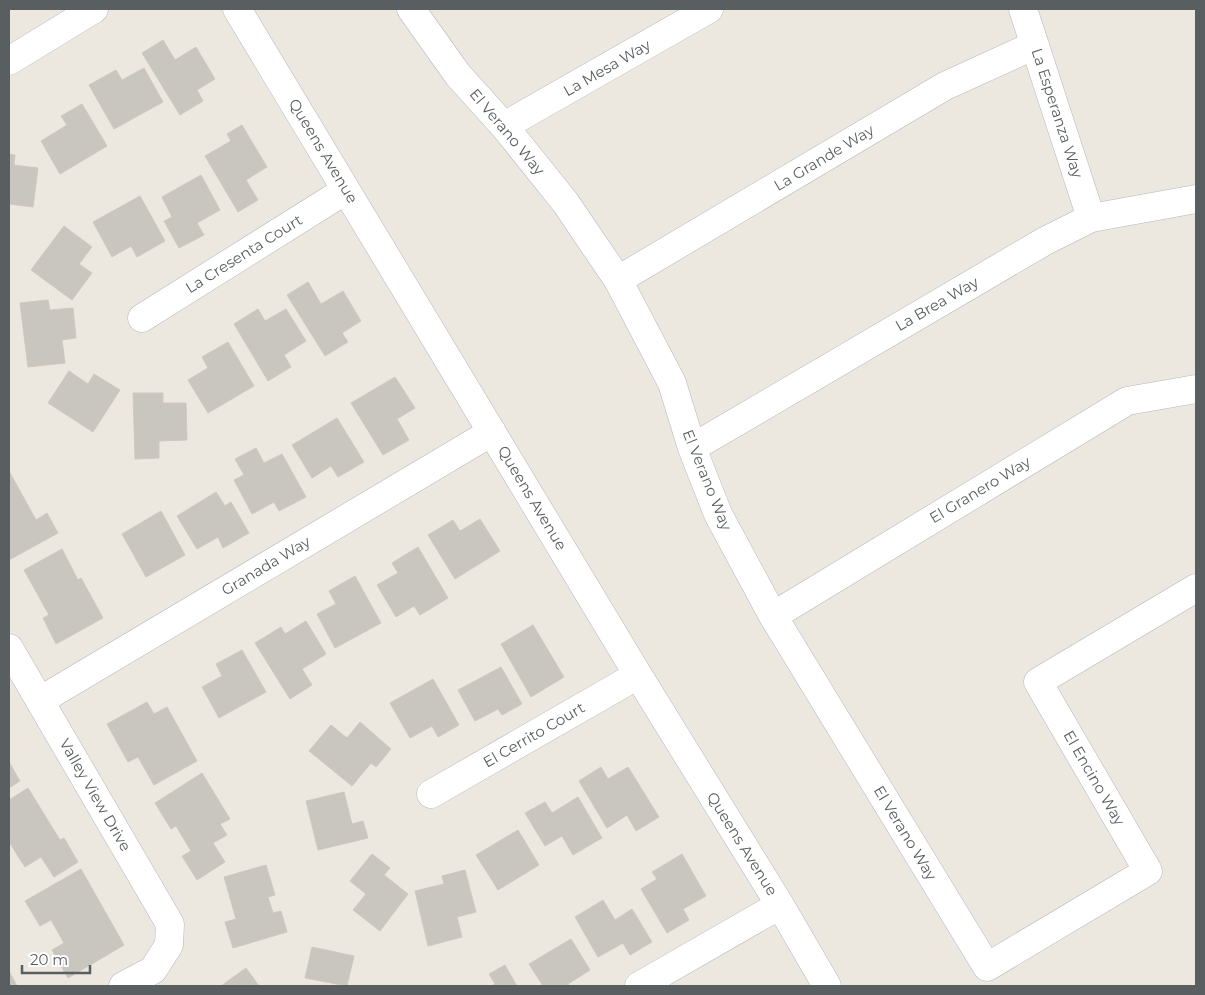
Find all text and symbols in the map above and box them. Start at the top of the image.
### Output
street label: La Mesa Way [560,34,655,100]
street label: La Esperanza Way [1028,45,1088,181]
street label: El Verano Way [466,85,550,179]
street label: Queens Avenue [285,95,362,207]
street label: La Grande Way [770,120,878,195]
street label: La Cresenta Court [182,210,306,297]
street label: La Brea Way [892,272,982,335]
street label: El Verano Way [679,427,737,534]
street label: Queens Avenue [494,442,571,554]
street label: El Granero Way [926,451,1035,527]
street label: Granada Way [218,531,314,600]
street label: El Cerrito Court [480,698,588,771]
street label: El Encino Way [1060,727,1130,829]
street label: Valley View Drive [55,735,135,855]
street label: El Verano Way [870,782,942,884]
street label: Queens Avenue [703,788,782,899]
scale bar [22,942,90,974]
text: 20 m [30,950,68,969]

